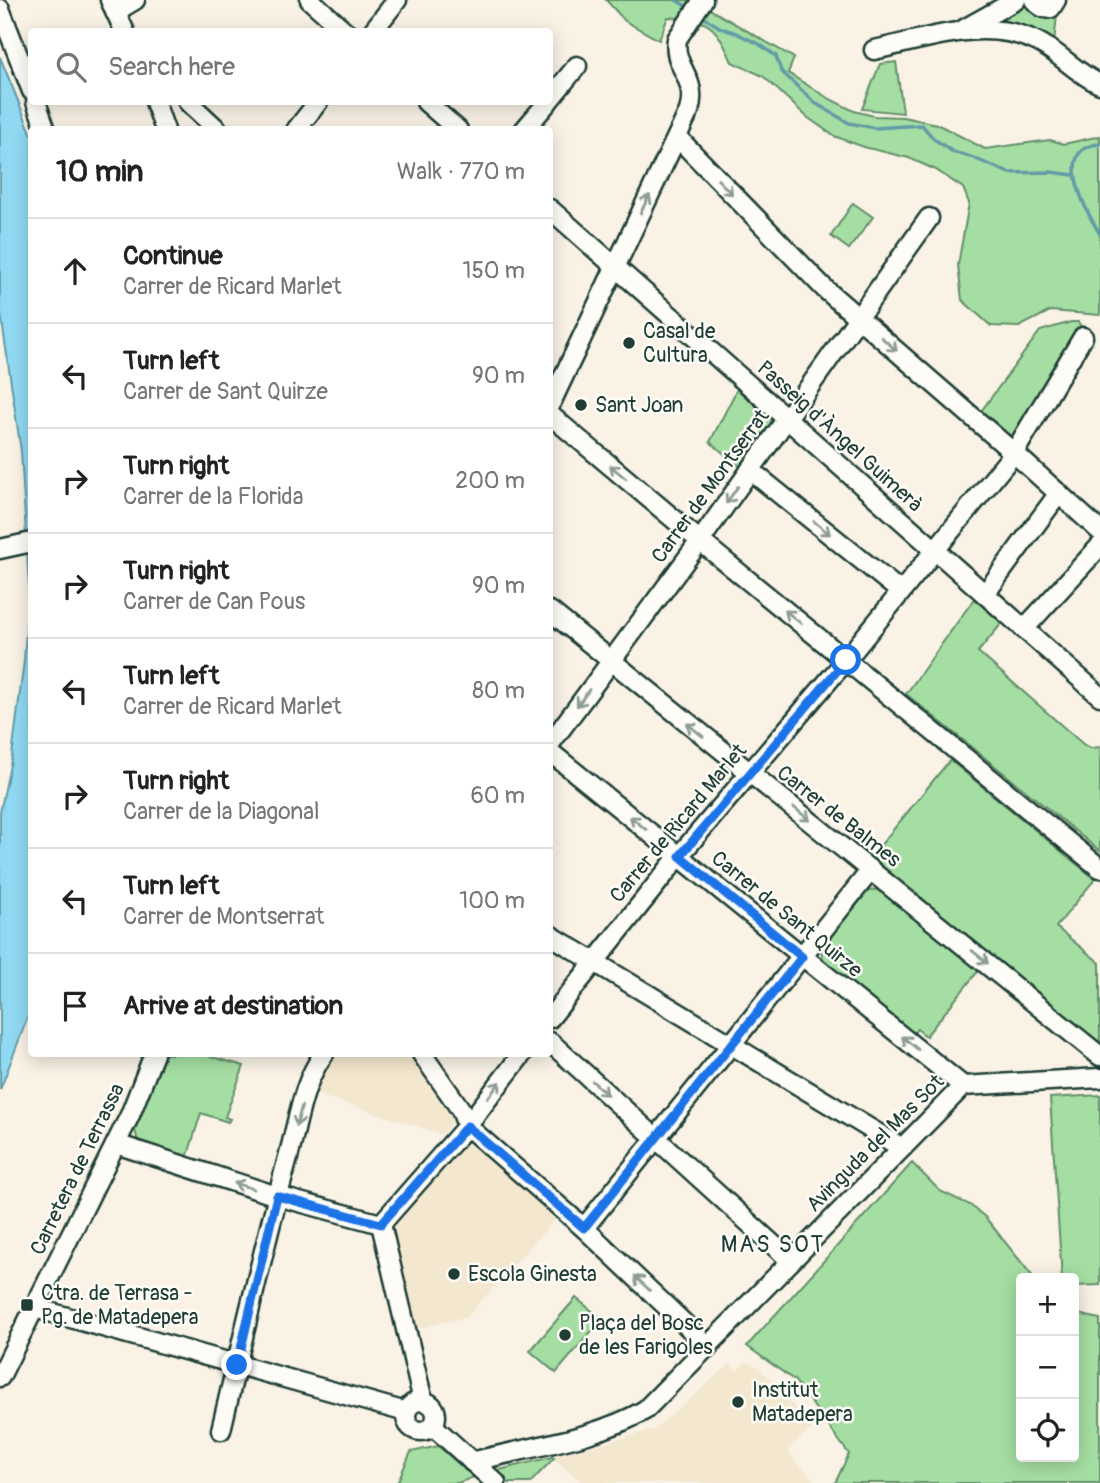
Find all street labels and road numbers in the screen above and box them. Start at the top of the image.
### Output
street label: Passeig d'Àngel Guimerà [751,355,928,518]
street label: Carrer de Montserrat [645,404,776,569]
street label: Carrer de Ricard Marlet [604,738,753,908]
street label: Carrer de Balmes [771,760,907,874]
street label: Carrer de Sant Quirze [705,845,868,984]
street label: Avinguda del Mas Sot [801,1068,950,1218]
street label: Carretera de Terrassa [24,1079,131,1260]

